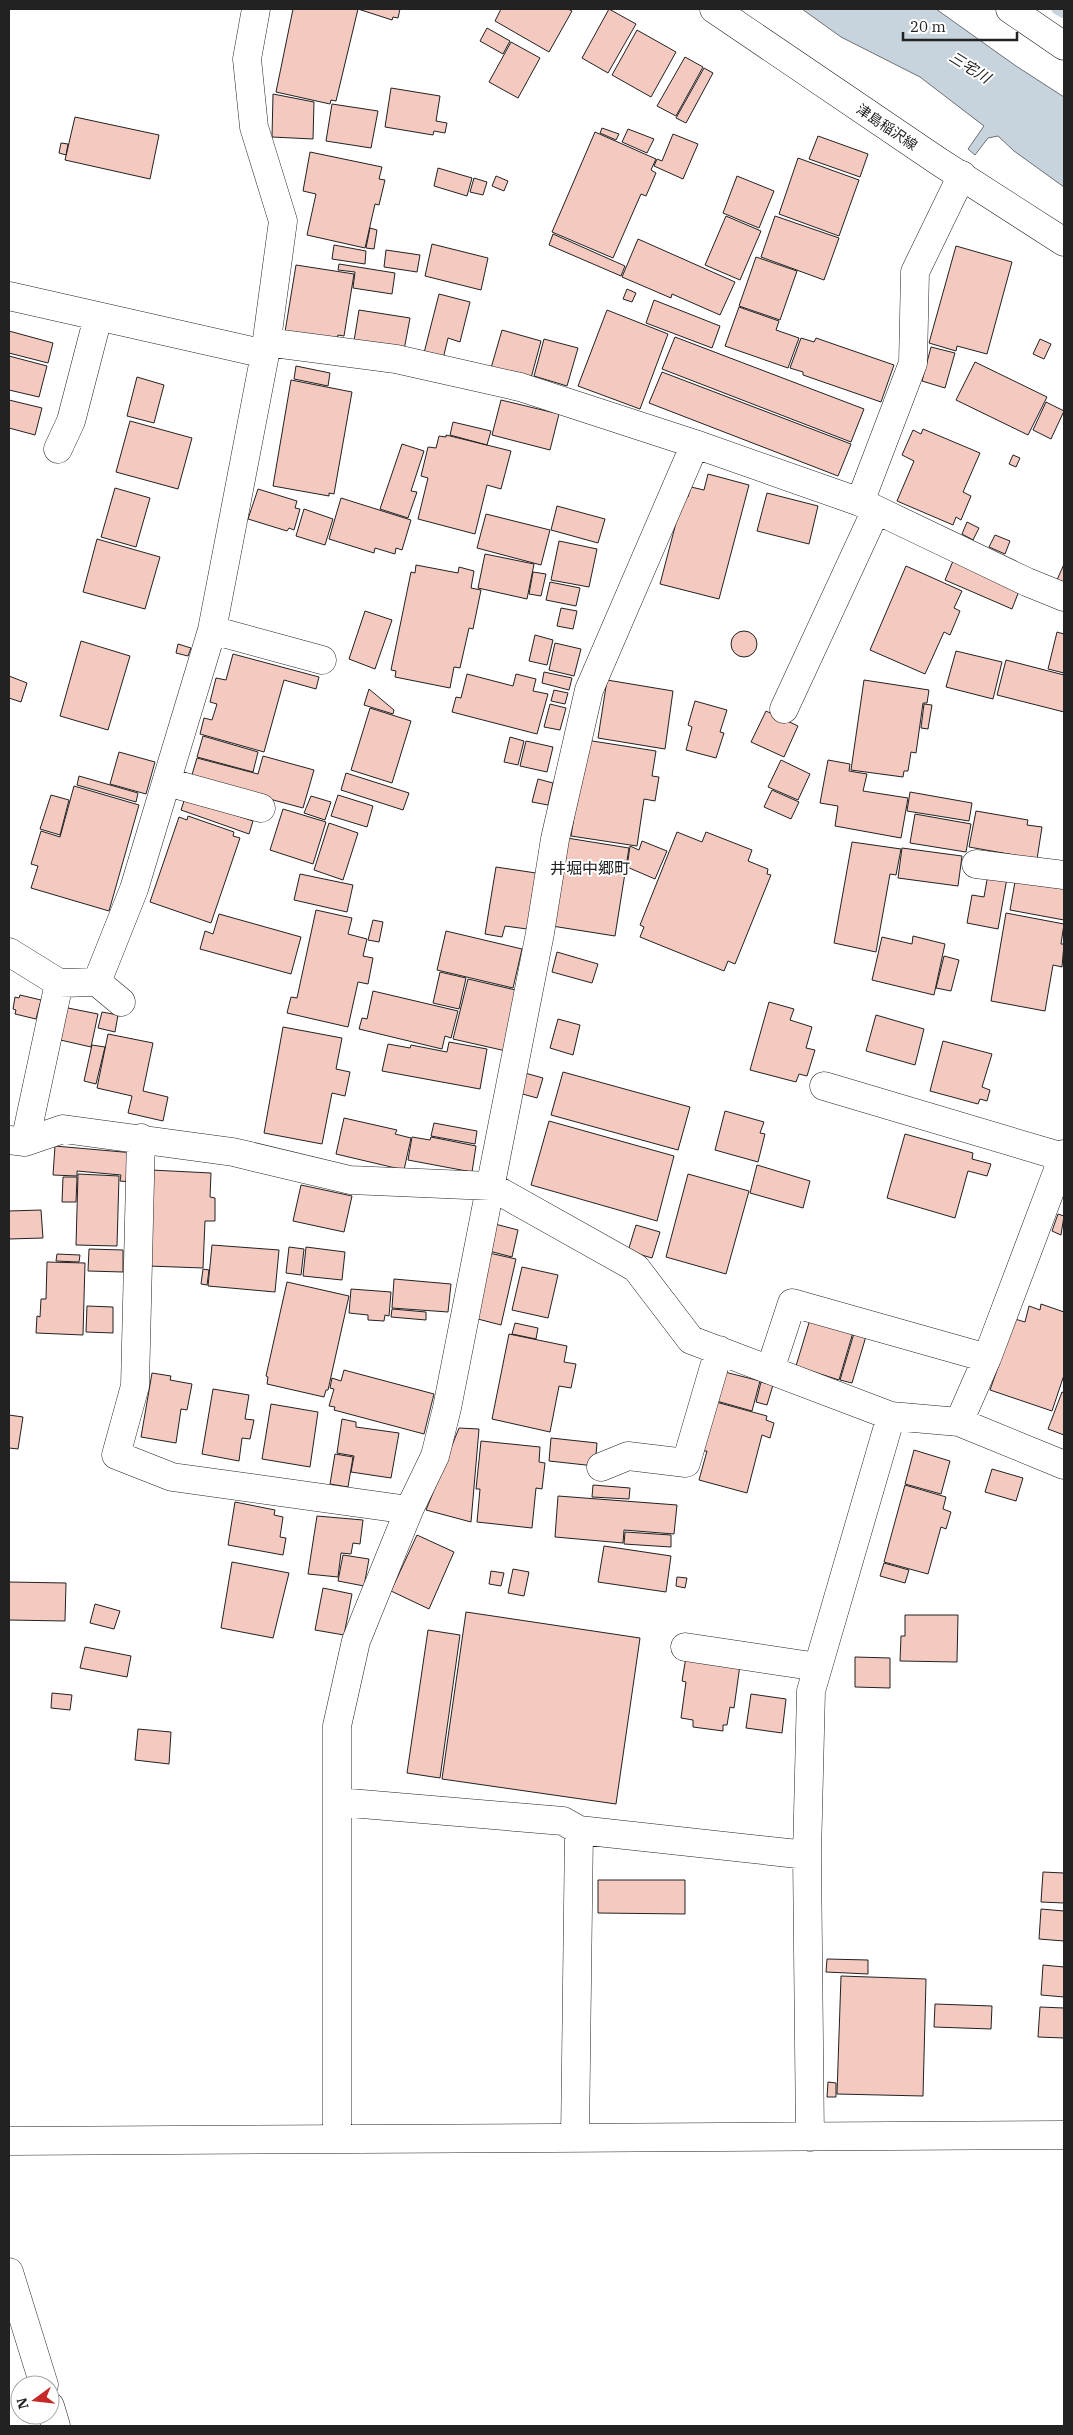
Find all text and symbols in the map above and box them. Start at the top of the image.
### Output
scale bar [903,10,1017,42]
text: 20 m [910,17,946,36]
water label: 三宅川 [946,47,996,88]
street label: 津島稲沢線 [853,100,921,154]
district label: 井堀中郷町 [550,858,630,878]
north arrow [10,2375,60,2425]
text: N [12,2396,33,2411]

